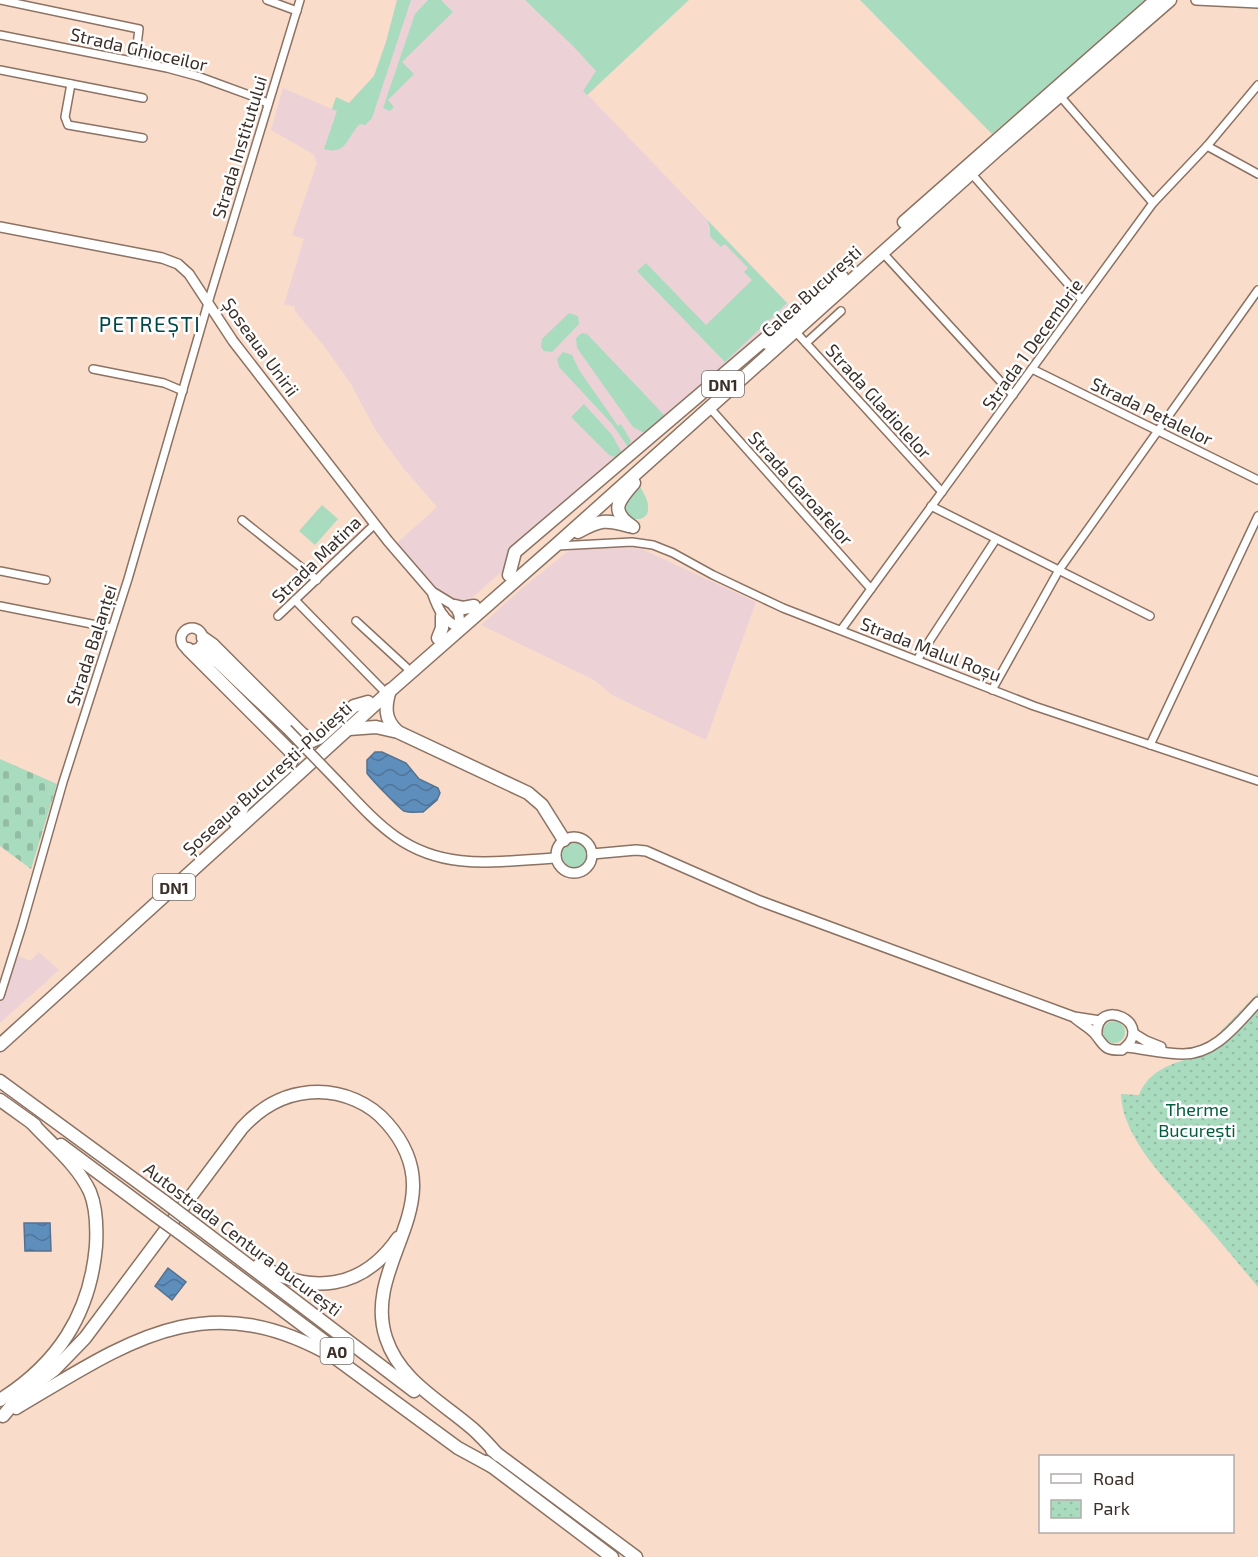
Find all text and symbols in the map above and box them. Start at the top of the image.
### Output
street label: Strada Ghioceilor [68,23,210,75]
street label: Strada Institutului [207,73,271,221]
street label: Calea București [757,240,866,342]
street label: Strada 1 Decembrie [977,274,1087,414]
street label: Șoseaua Unirii [217,294,304,401]
district label: PETREȘTI [99,311,201,338]
street label: Strada Gladiolelor [821,339,937,463]
road number: DN1 [702,371,744,397]
street label: Strada Petalelor [1087,372,1217,450]
street label: Strada Garoafelor [744,427,858,549]
street label: Strada Matina [267,511,365,607]
street label: Strada Balanței [61,582,122,709]
street label: Strada Malul Roșu [857,612,1005,687]
street label: Șoseaua București-Ploiești [178,696,357,860]
road number: DN1 [153,874,195,900]
park label: Therme București [1158,1098,1236,1142]
street label: Autostrada Centura București [139,1157,346,1321]
road number: A0 [320,1338,354,1364]
legend [1039,1455,1234,1533]
text: Road [1093,1467,1134,1489]
text: Park [1093,1497,1130,1519]

